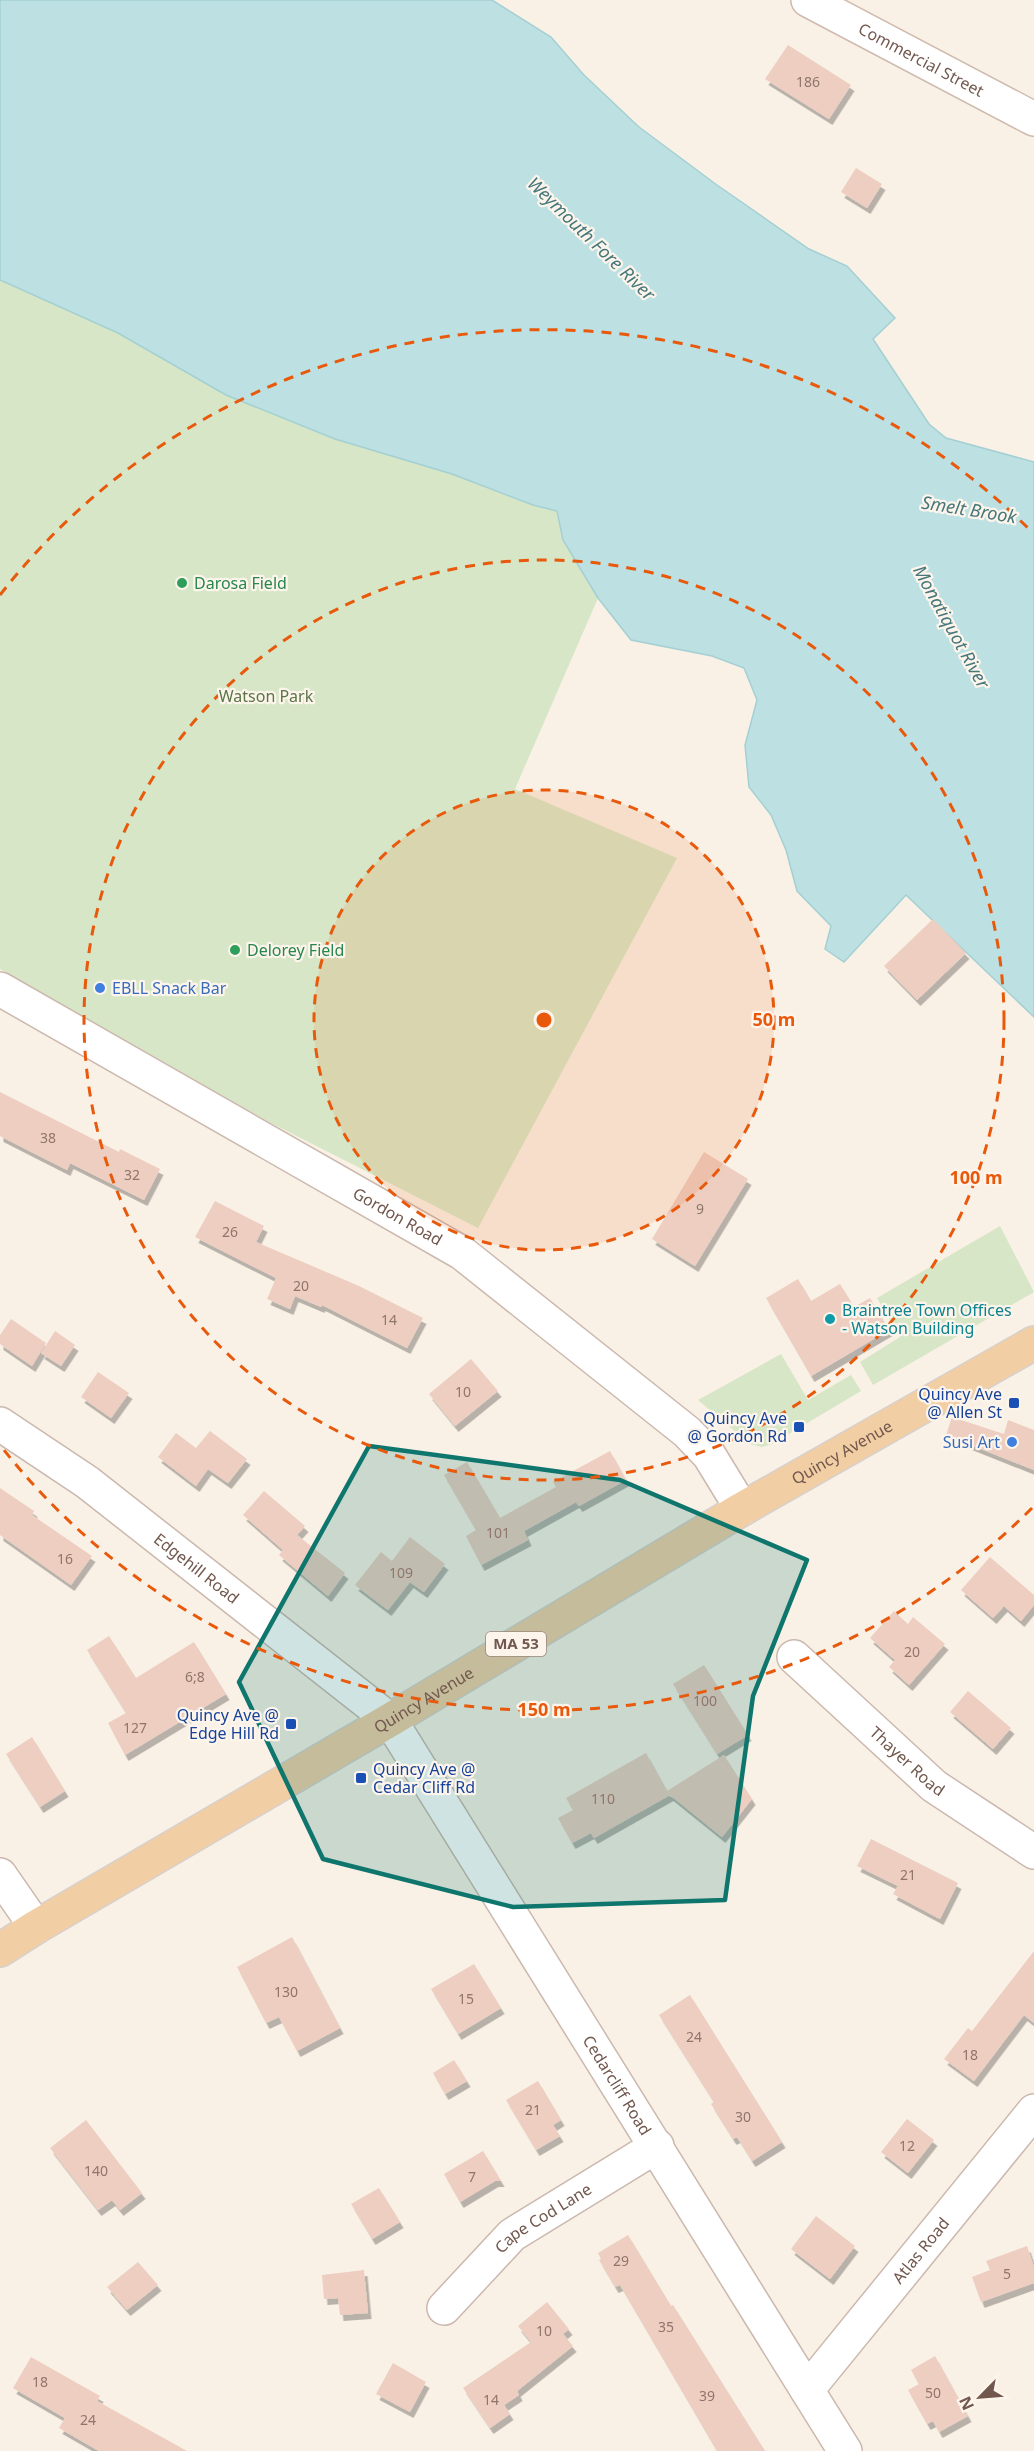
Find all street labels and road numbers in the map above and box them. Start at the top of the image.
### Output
street label: Commercial Street [855,18,988,102]
street label: Gordon Road [349,1182,446,1251]
street label: Quincy Avenue [787,1415,896,1490]
street label: Edgehill Road [150,1528,244,1608]
road number: MA 53 [486,1632,546,1656]
street label: Quincy Avenue [370,1661,478,1738]
street label: Thayer Road [865,1721,949,1801]
street label: Cedarcliff Road [578,2031,657,2139]
street label: Cape Cod Lane [490,2178,596,2258]
street label: Atlas Road [887,2213,954,2288]

